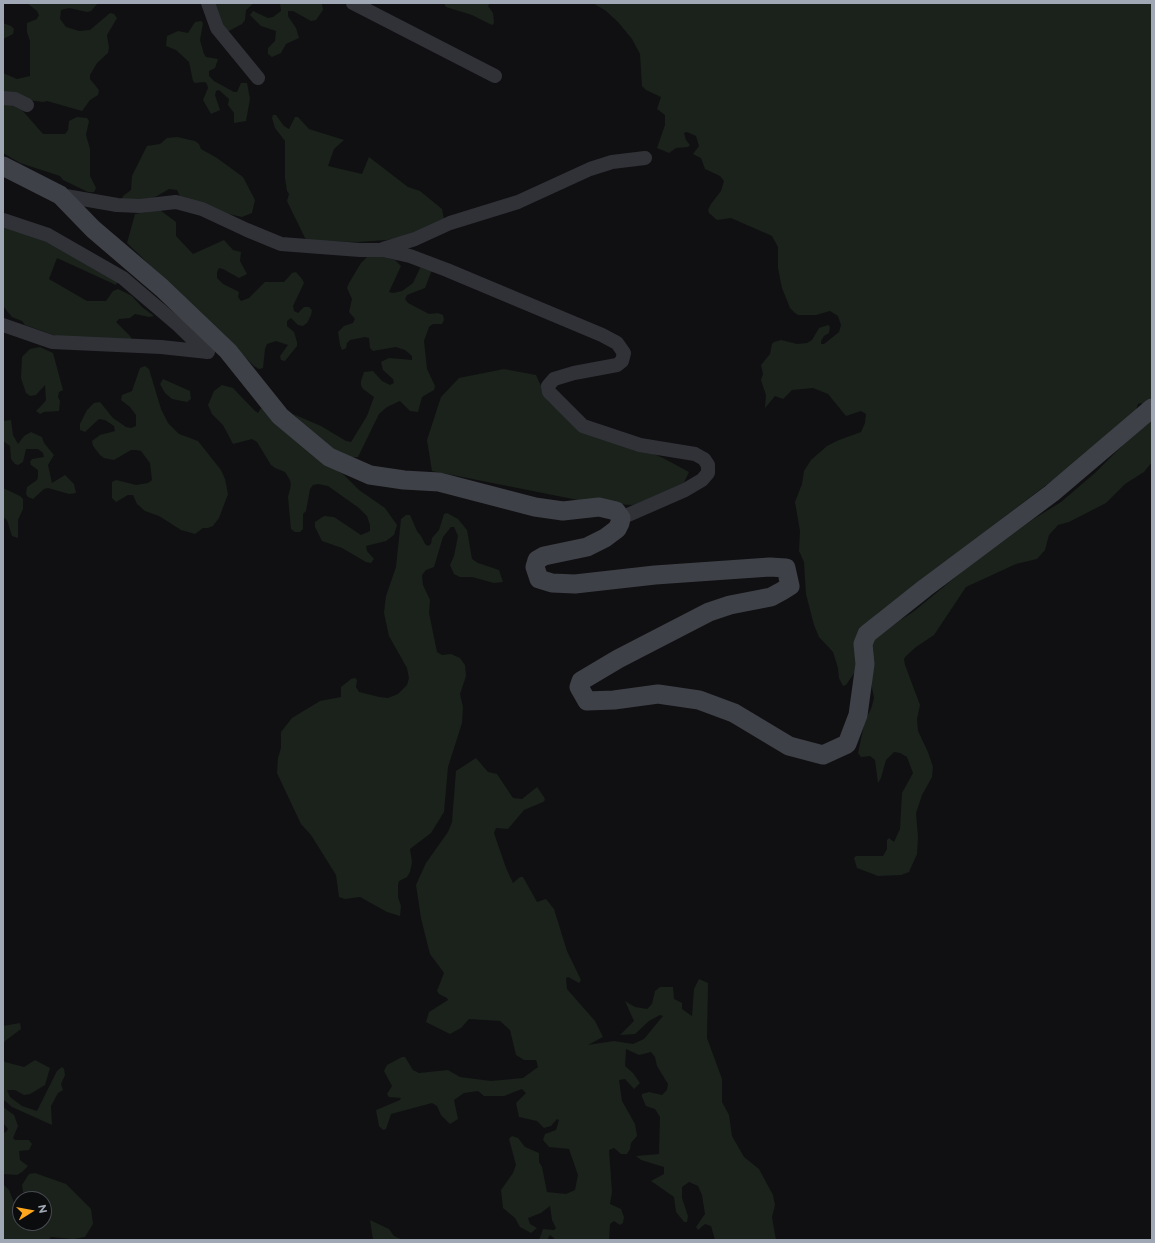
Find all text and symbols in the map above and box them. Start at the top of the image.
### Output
north arrow [12,1191,52,1231]
text: N [35,1203,51,1215]

